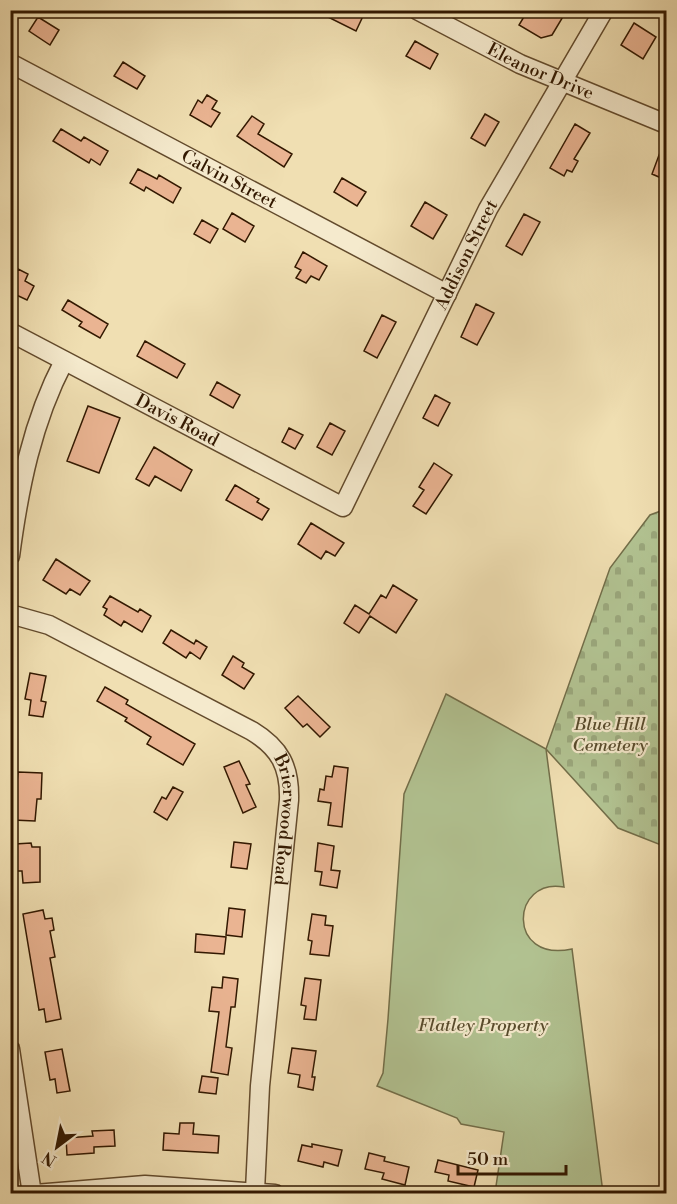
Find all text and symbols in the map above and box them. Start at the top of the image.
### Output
street label: Eleanor Drive [483,37,597,105]
street label: Calvin Street [177,144,282,214]
street label: Addison Street [429,195,503,314]
street label: Davis Road [132,389,224,452]
park label: Blue Hill Cemetery [572,713,648,757]
street label: Brierwood Road [268,749,301,887]
park label: Flatley Property [418,1014,549,1037]
north arrow [27,1117,87,1177]
scale bar [458,1138,566,1176]
text: N [39,1147,60,1171]
text: 50 m [467,1148,509,1171]

